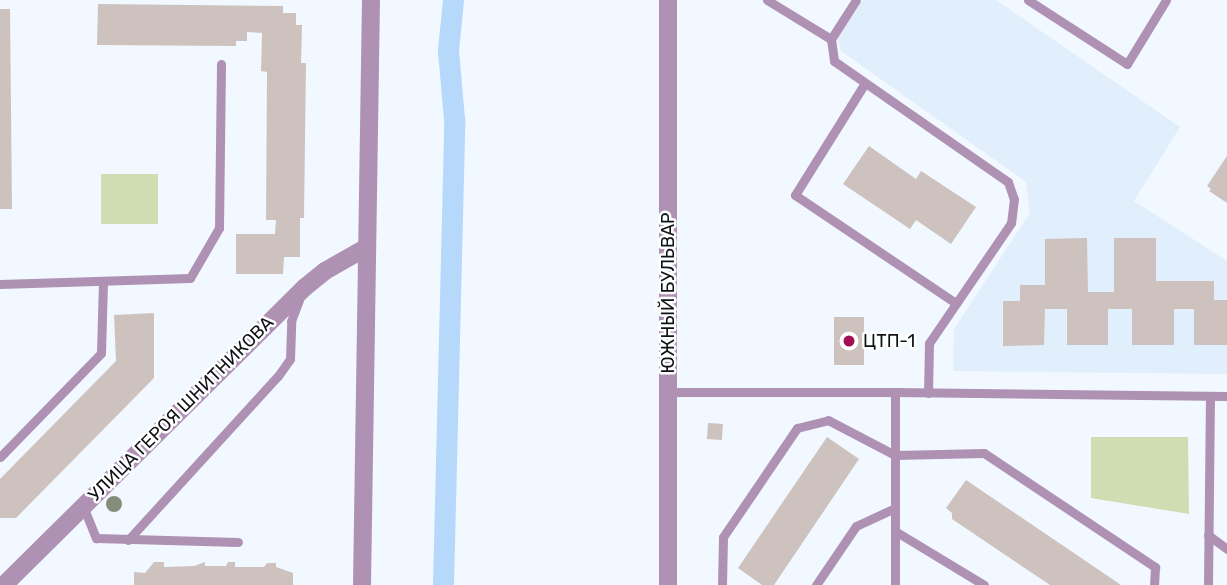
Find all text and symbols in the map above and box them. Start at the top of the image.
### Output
street label: ЮЖНЫЙ БУЛЬВАР [657,212,679,374]
street label: УЛИЦА ГЕРОЯ ШНИТНИКОВА [84,312,278,506]
place label: ЦТП-1 [863,330,915,352]
marker: ЦТП-1 [841,333,857,349]

